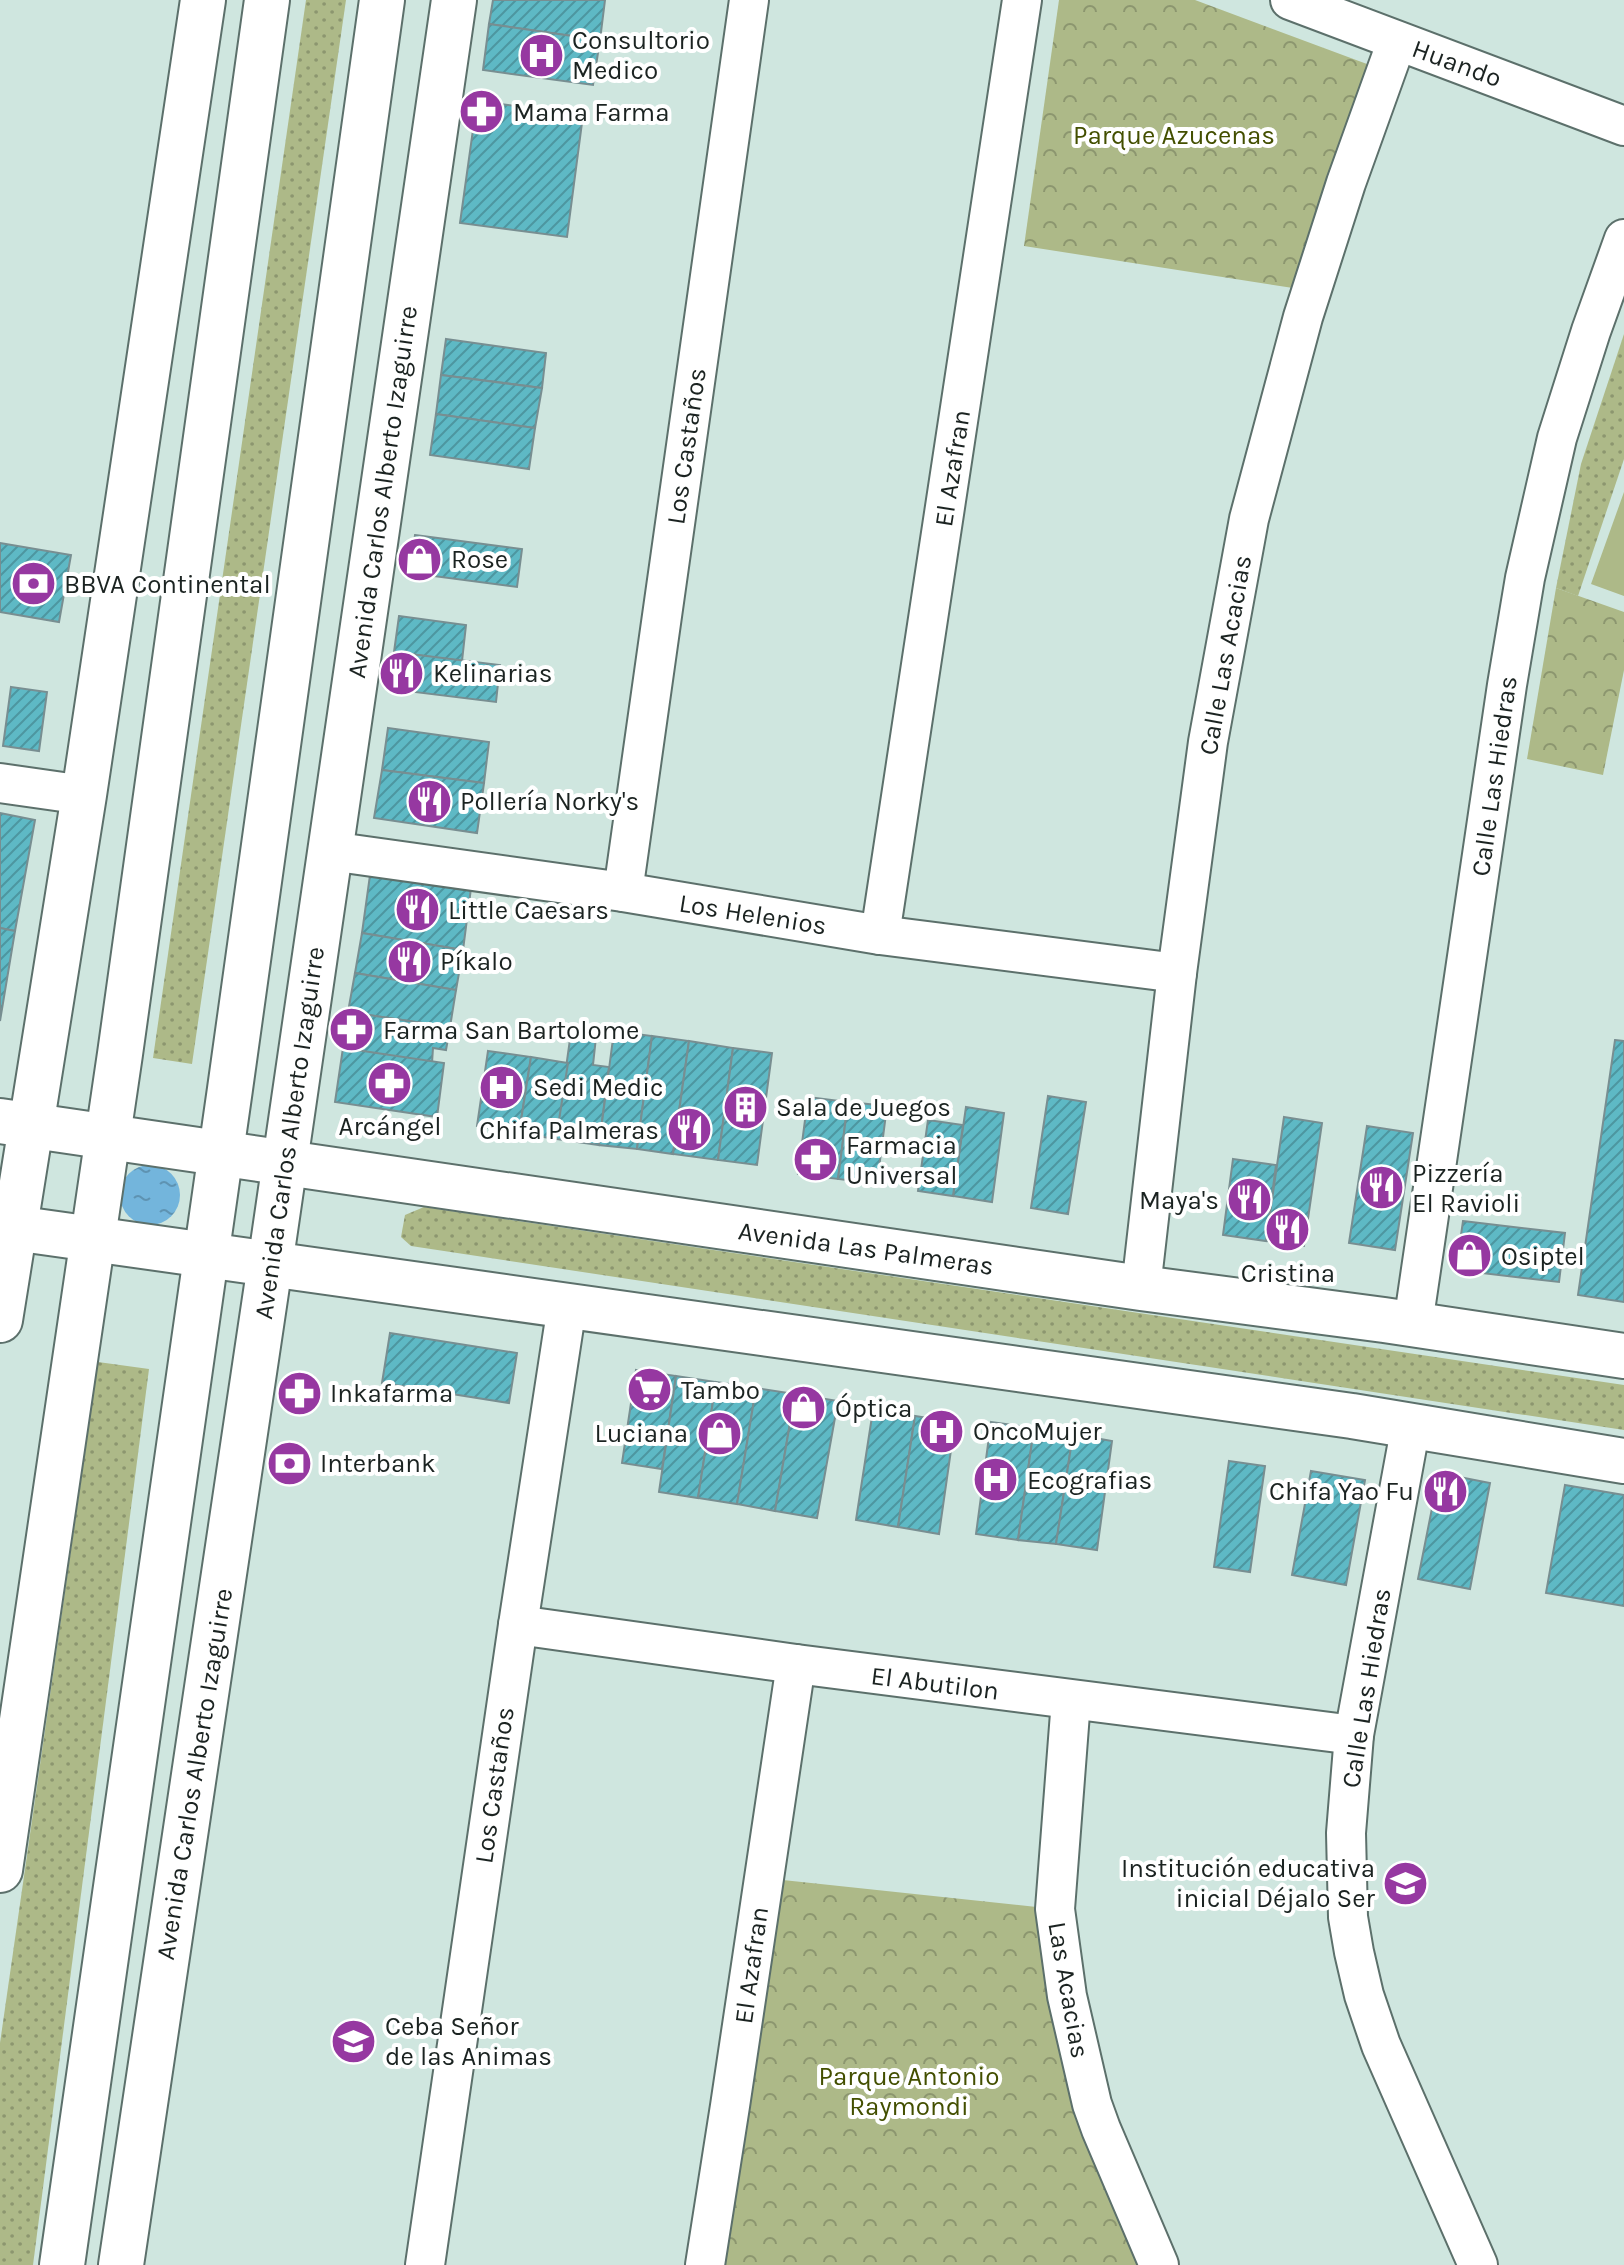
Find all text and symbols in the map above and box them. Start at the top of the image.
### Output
place label: Consultorio Medico [572,25,710,86]
hospital icon: Consultorio Medico [517,31,565,79]
street label: Huando [1408,33,1506,94]
pharmacy icon: Mama Farma [458,88,506,136]
place label: Mama Farma [513,97,670,128]
park label: Parque Azucenas [1073,120,1275,151]
street label: Avenida Carlos Alberto Izaguirre [341,304,424,680]
street label: Los Castaños [660,366,713,526]
street label: El Azafran [928,407,977,529]
shop icon: Rose [396,535,444,583]
place label: Rose [451,544,508,575]
street label: Calle Las Acacias [1193,553,1258,757]
bank icon: BBVA Continental [9,560,57,608]
place label: BBVA Continental [64,569,271,600]
restaurant icon: Kelinarias [378,649,426,697]
place label: Kelinarias [433,658,552,689]
street label: Calle Las Hiedras [1465,674,1524,878]
restaurant icon: Pollería Norky's [405,777,453,825]
place label: Pollería Norky's [460,786,639,817]
restaurant icon: Little Caesars [393,886,441,934]
street label: Los Helenios [677,888,829,941]
place label: Little Caesars [448,895,609,926]
restaurant icon: Píkalo [385,937,433,985]
street label: Avenida Carlos Alberto Izaguirre [248,945,331,1321]
place label: Píkalo [440,946,513,977]
pharmacy icon: Farma San Bartolome [328,1006,376,1054]
place label: Farma San Bartolome [383,1015,639,1046]
pharmacy icon: Arcángel [366,1059,414,1107]
hospital icon: Sedi Medic [478,1063,526,1111]
place label: Sedi Medic [533,1072,663,1103]
building icon: Sala de Juegos [721,1083,769,1131]
place label: Sala de Juegos [776,1092,951,1123]
restaurant icon: Chifa Palmeras [666,1106,714,1154]
place label: Arcángel [338,1111,442,1142]
place label: Chifa Palmeras [479,1115,659,1146]
place label: Farmacia Universal [846,1130,958,1191]
pharmacy icon: Farmacia Universal [791,1136,839,1184]
place label: Pizzería El Ravioli [1412,1158,1520,1219]
restaurant icon: Pizzería El Ravioli [1357,1164,1405,1212]
restaurant icon: Maya's [1226,1176,1274,1224]
place label: Maya's [1139,1185,1219,1216]
restaurant icon: Cristina [1264,1206,1312,1254]
street label: Avenida Las Palmeras [736,1215,996,1282]
shop icon: Osiptel [1446,1232,1494,1280]
place label: Osiptel [1501,1241,1585,1272]
place label: Cristina [1241,1258,1335,1289]
supermarket icon: Tambo [626,1366,674,1414]
pharmacy icon: Inkafarma [275,1369,323,1417]
place label: Tambo [681,1375,760,1406]
place label: Inkafarma [330,1378,453,1409]
shop icon: Óptica [780,1384,828,1432]
place label: Óptica [835,1392,912,1424]
hospital icon: OncoMujer [918,1407,966,1455]
shop icon: Luciana [695,1409,743,1457]
place label: OncoMujer [973,1416,1102,1447]
place label: Luciana [595,1418,688,1449]
bank icon: Interbank [265,1439,313,1487]
place label: Interbank [320,1448,436,1479]
hospital icon: Ecografias [972,1456,1020,1504]
place label: Ecografias [1027,1465,1152,1496]
restaurant icon: Chifa Yao Fu [1421,1467,1469,1515]
place label: Chifa Yao Fu [1269,1476,1414,1507]
street label: Avenida Carlos Alberto Izaguirre [150,1586,239,1962]
street label: Calle Las Hiedras [1335,1586,1398,1790]
street label: El Abutilon [869,1660,1001,1707]
street label: Los Castaños [468,1705,521,1865]
place label: Institución educativa inicial Déjalo Ser [1121,1853,1376,1914]
school or university icon: Institución educativa inicial Déjalo Ser [1382,1859,1430,1907]
street label: El Azafran [728,1905,775,2026]
street label: Las Acacias [1041,1919,1096,2061]
place label: Ceba Señor de las Animas [385,2011,552,2072]
school or university icon: Ceba Señor de las Animas [330,2017,378,2065]
park label: Parque Antonio Raymondi [819,2061,999,2122]

